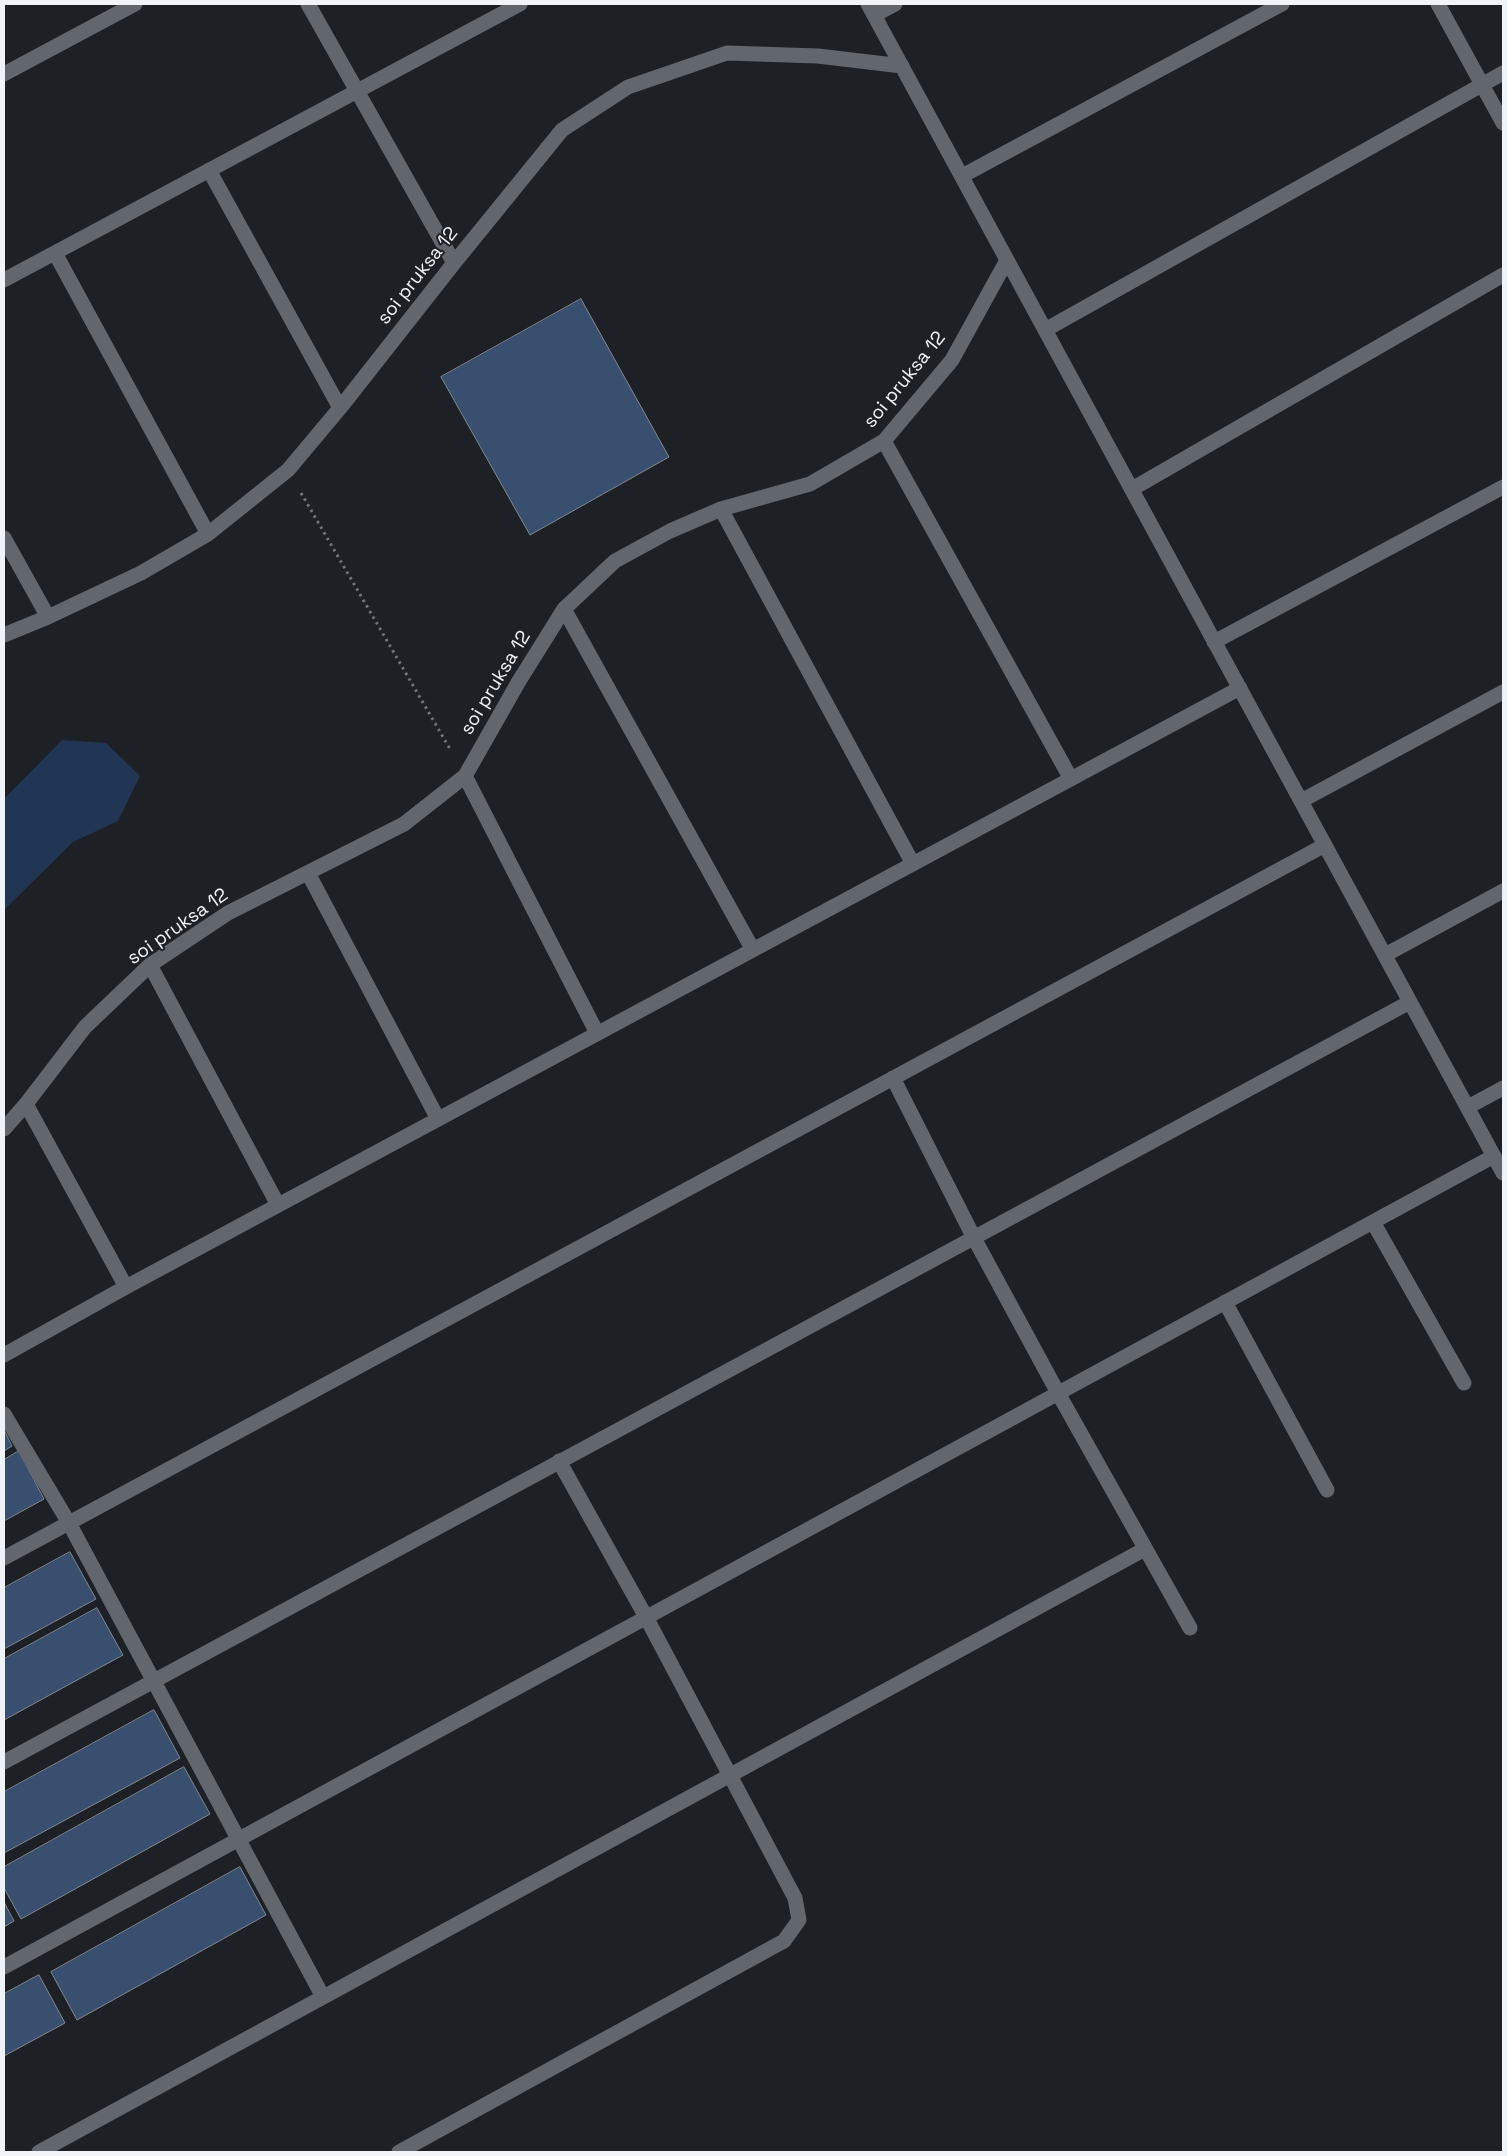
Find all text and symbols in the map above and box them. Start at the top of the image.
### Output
street label: soi pruksa 12 [373,223,463,329]
street label: soi pruksa 12 [859,327,951,433]
street label: soi pruksa 12 [456,627,536,739]
street label: soi pruksa 12 [123,884,233,970]

